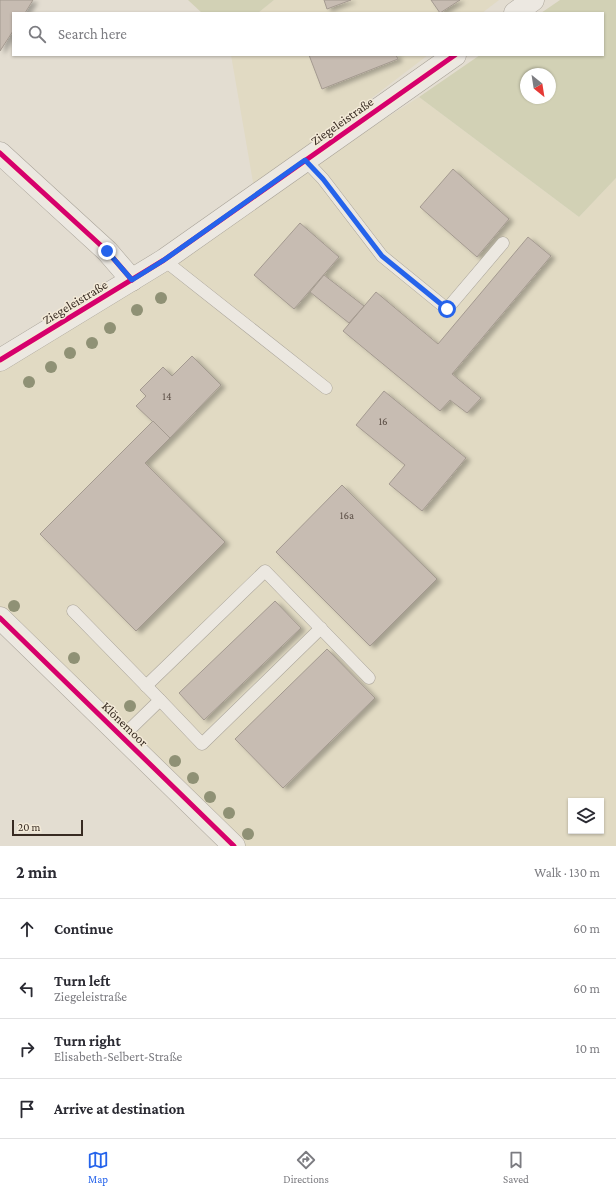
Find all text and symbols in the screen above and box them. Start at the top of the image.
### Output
search box [12,12,604,56]
icon: search [26,23,48,45]
text: Search here [58,26,127,42]
north arrow [520,68,556,104]
street label: Ziegeleistraße [308,94,376,148]
route end [98,242,116,260]
street label: Ziegeleistraße [40,277,110,327]
route start [438,300,456,318]
house number: 14 [162,390,172,402]
house number: 16 [378,415,388,427]
house number: 16a [340,509,354,521]
street label: Klönemoor [99,698,151,750]
map controls [568,798,604,834]
button: layers [568,798,604,834]
scale bar [12,818,83,837]
text: 20 m [18,821,40,833]
text: 2 min [16,863,57,882]
text: Walk · 130 m [534,865,600,880]
icon: ahead [16,918,38,940]
text: Continue [54,921,113,937]
text: 60 m [573,921,600,936]
text: Turn left [54,973,110,989]
icon: left [16,978,38,1000]
text: 60 m [573,981,600,996]
text: Ziegeleistraße [54,989,127,1004]
text: Turn right [54,1033,121,1049]
icon: right [16,1038,38,1060]
text: 10 m [575,1041,600,1056]
text: Elisabeth-Selbert-Straße [54,1049,182,1064]
icon: arrive [16,1098,38,1120]
text: Arrive at destination [54,1101,185,1117]
tab: Map [87,1149,109,1185]
tab: Directions [283,1149,329,1185]
tab: Saved [503,1149,529,1185]

